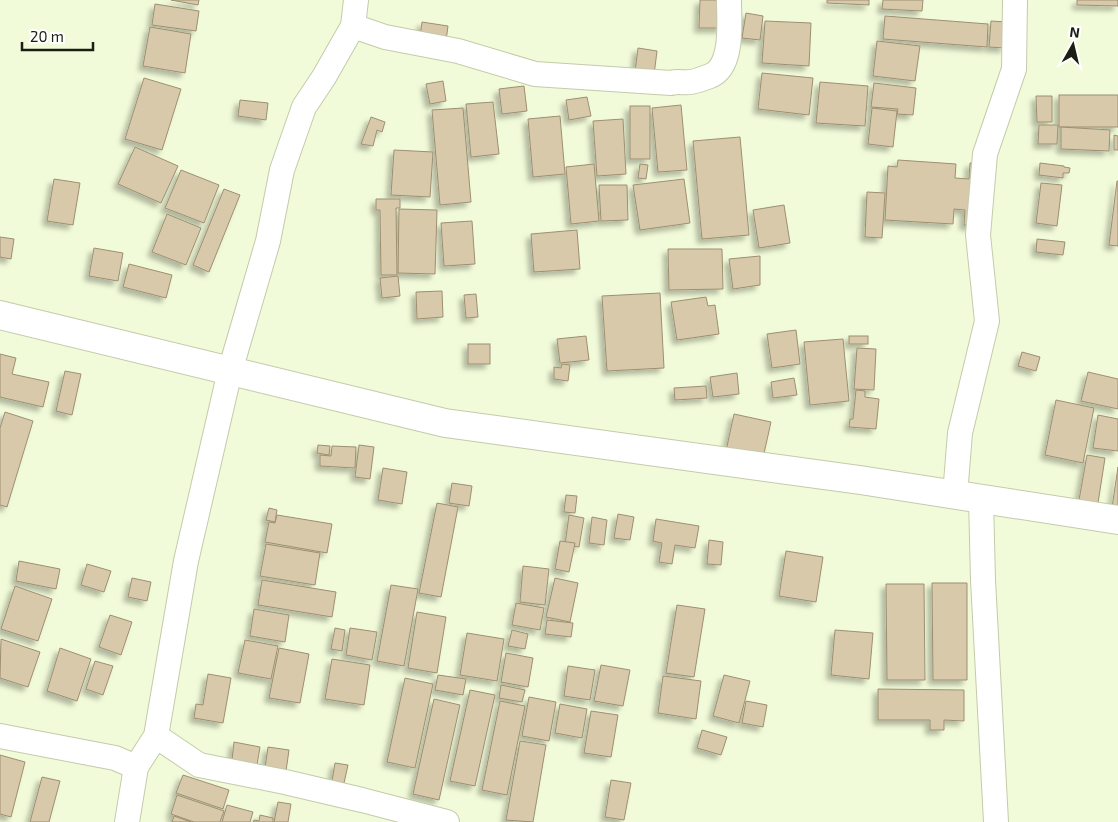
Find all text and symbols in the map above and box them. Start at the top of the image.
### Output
scale bar [22,20,94,52]
north arrow [1048,20,1098,70]
text: N [1069,23,1081,41]
text: 20 m [30,27,64,45]

